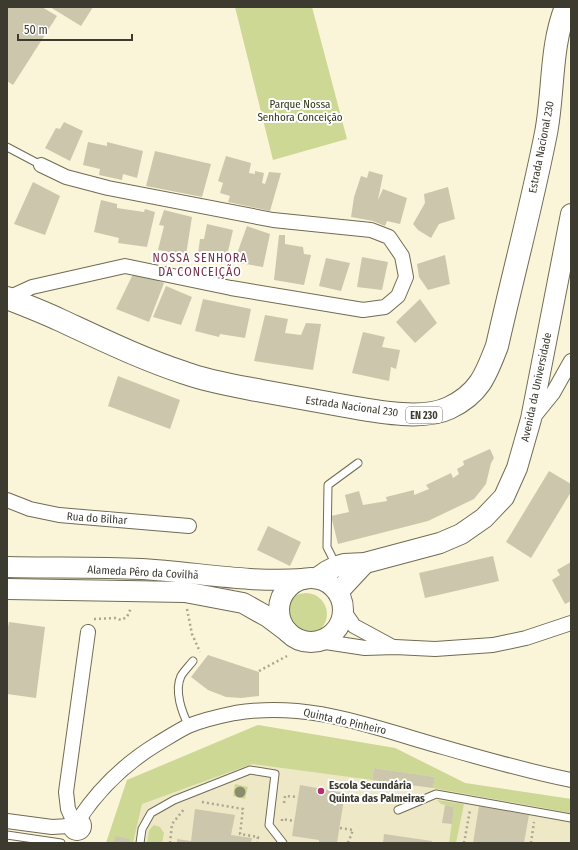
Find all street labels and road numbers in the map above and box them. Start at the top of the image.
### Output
street label: Estrada Nacional 230 [526,100,557,194]
street label: Avenida da Universidade [519,331,554,443]
street label: Estrada Nacional 230 [305,394,399,419]
road number: EN 230 [406,407,442,423]
street label: Rua do Bilhar [66,510,128,527]
street label: Alameda Pêro da Covilhã [87,563,199,582]
street label: Quinta do Pinheiro [302,706,388,737]

